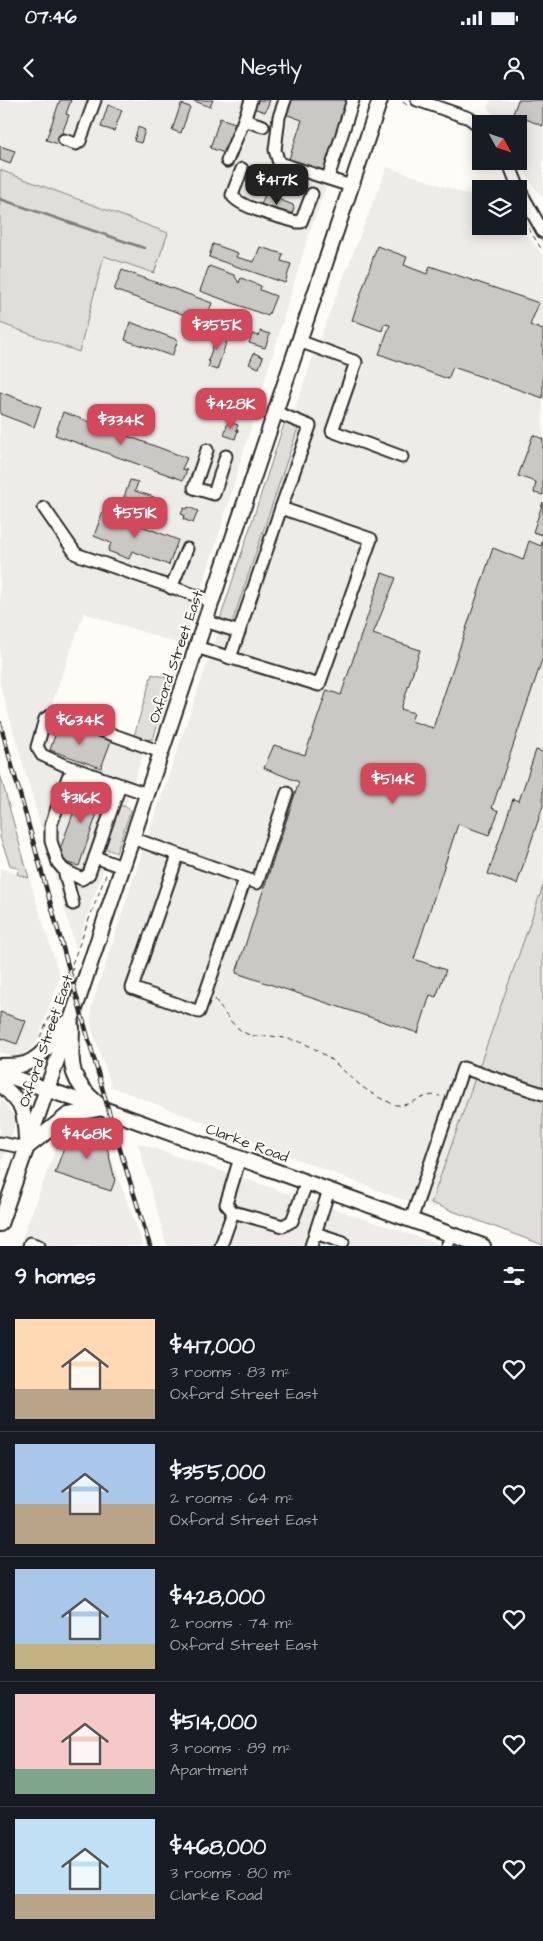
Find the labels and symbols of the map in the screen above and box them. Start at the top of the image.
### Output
north arrow [472,115,528,170]
pin: $417K [242,164,312,206]
pin: $355K [182,308,252,351]
pin: $428K [196,388,266,430]
pin: $334K [86,404,156,446]
pin: $551K [100,496,170,539]
street label: Oxford Street East [143,588,209,726]
pin: $634K [45,704,115,746]
pin: $514K [358,762,428,805]
pin: $316K [46,782,116,824]
street label: Oxford Street East [13,972,79,1110]
pin: $468K [52,1118,122,1160]
street label: Clarke Road [203,1118,292,1168]

